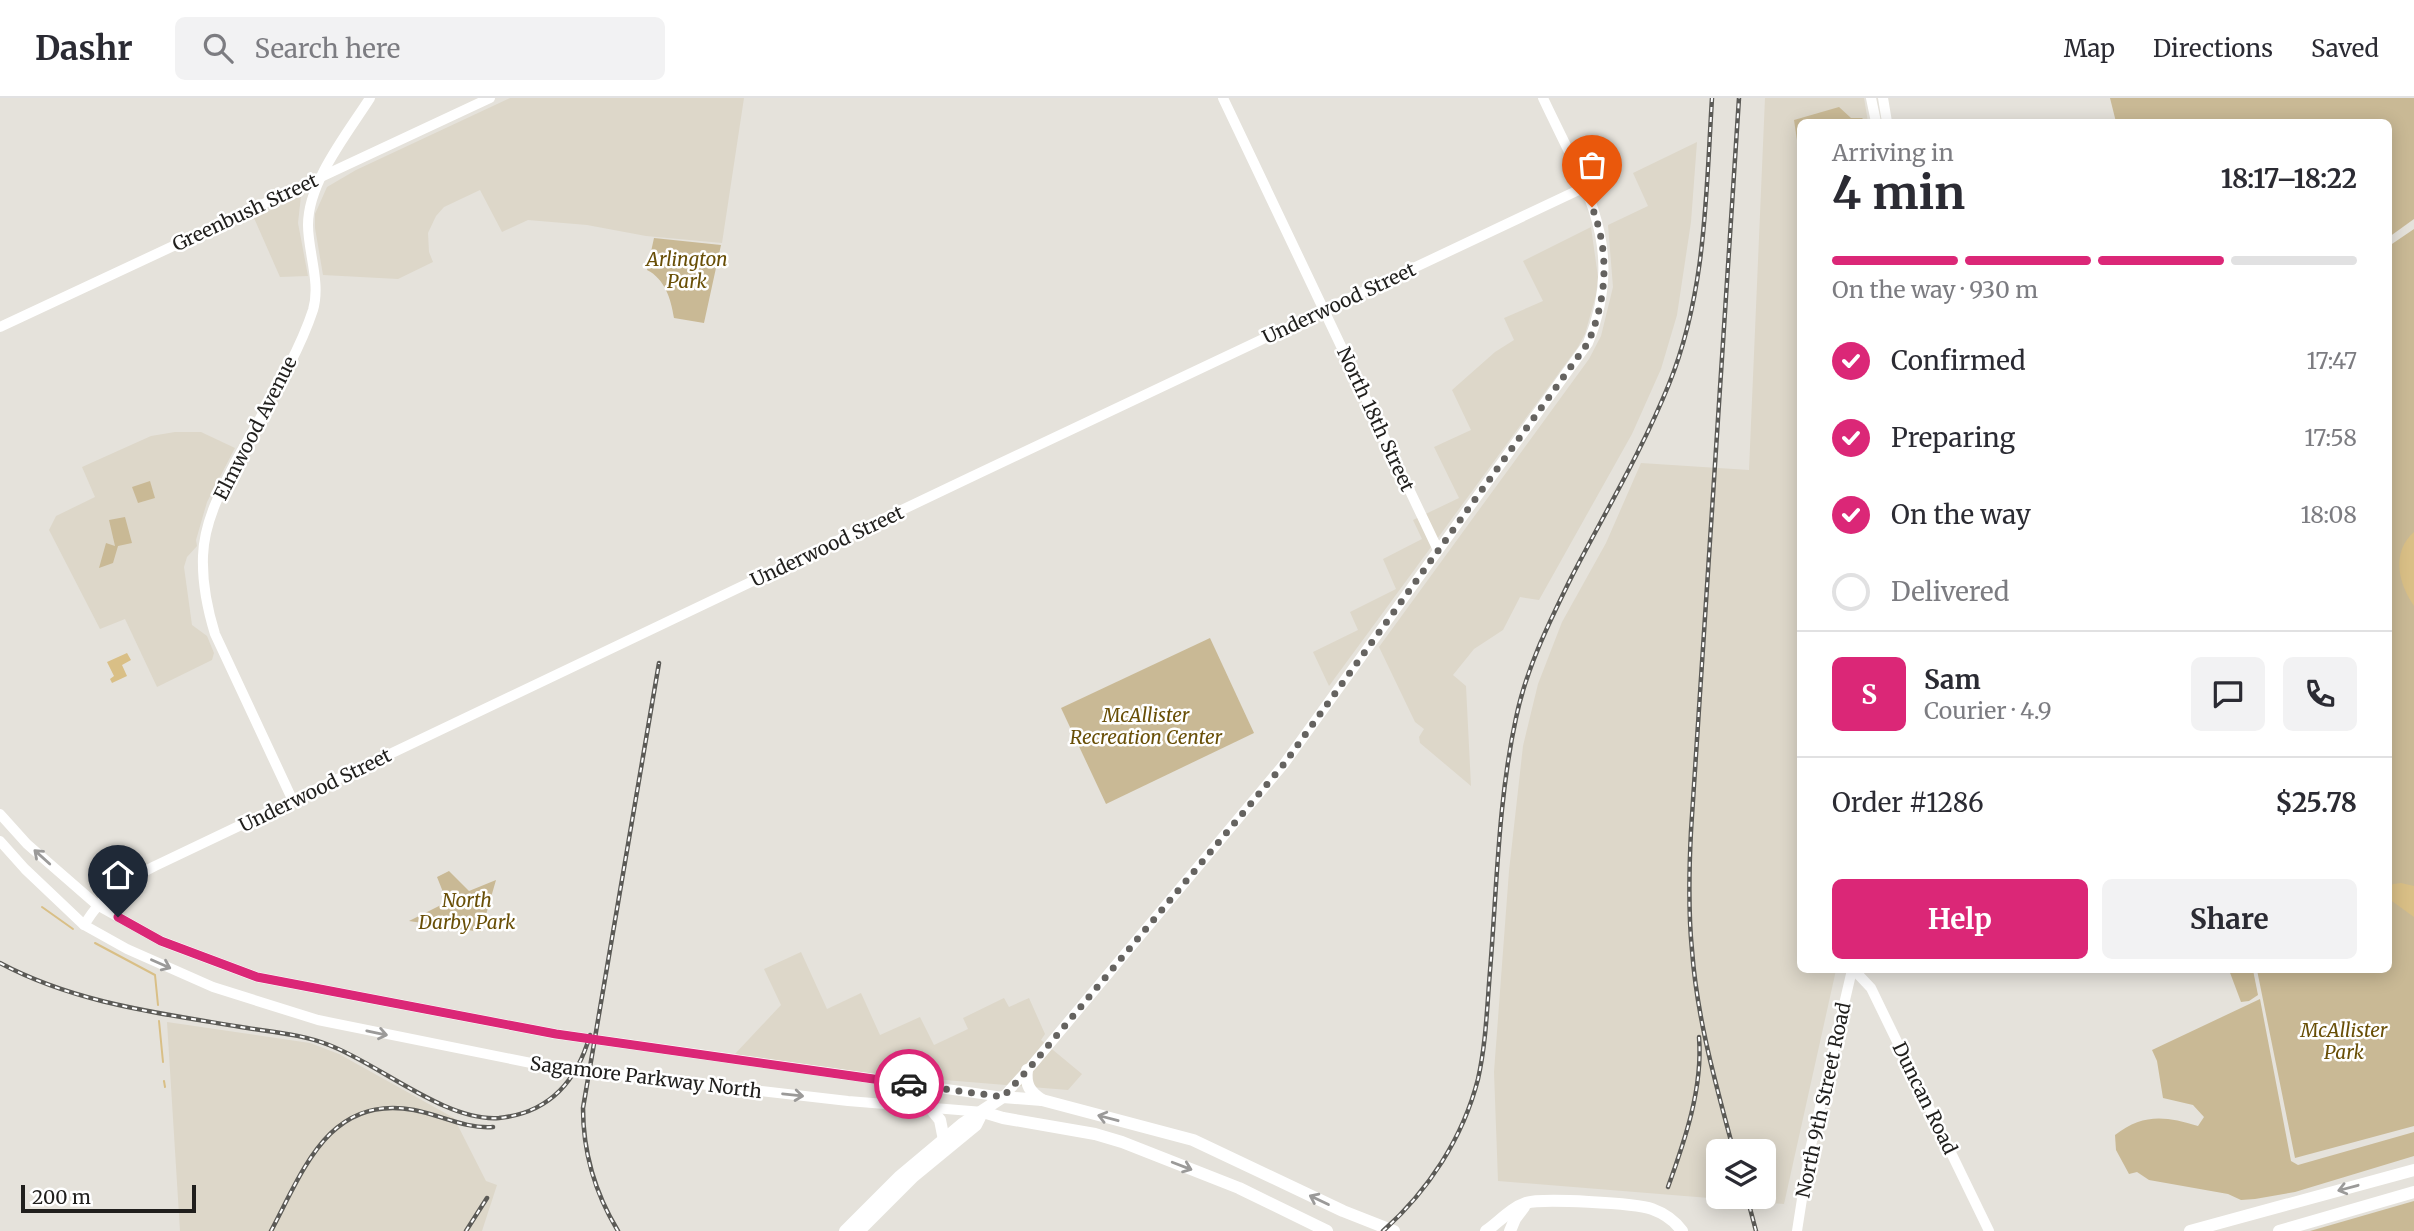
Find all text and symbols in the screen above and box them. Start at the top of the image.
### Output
search box [175,17,665,80]
text: Dashr [35,28,133,69]
icon: search [199,29,237,67]
text: Search here [255,32,400,65]
text: Map [2064,33,2115,64]
text: Directions [2153,33,2273,64]
text: Saved [2311,33,2379,64]
pin [1562,135,1622,207]
text: Arriving in [1832,138,1954,167]
icon: bag [1573,146,1611,184]
text: 18:17–18:22 [2221,162,2357,195]
text: 4 min [1832,164,1965,222]
street label: Greenbush Street [168,168,322,256]
park label: Arlington Park [644,247,728,293]
street label: Underwood Street [1259,257,1420,349]
text: On the way · 930 m [1832,275,2038,304]
icon: check [1832,342,1870,380]
street label: North 18th Street [1332,343,1420,496]
text: Confirmed [1891,344,2026,377]
text: 17:47 [2306,346,2357,375]
street label: Elmwood Avenue [208,352,302,504]
icon: check [1832,419,1870,457]
text: Preparing [1891,421,2015,454]
text: 17:58 [2304,423,2357,452]
icon: check [1832,496,1870,534]
text: On the way [1891,498,2031,531]
street label: Underwood Street [747,500,908,592]
text: 18:08 [2301,500,2357,529]
text: Delivered [1891,575,2010,608]
button: chat [2191,657,2265,731]
button: phone [2283,657,2357,731]
text: Sam [1924,663,1981,696]
text: S [1861,678,1877,711]
text: Courier · 4.9 [1924,696,2052,725]
park label: McAllister Recreation Center [1070,703,1223,749]
street label: Underwood Street [235,743,395,837]
text: Order #1286 [1832,786,1984,819]
text: $25.78 [2275,786,2357,819]
pin [88,845,148,917]
one-way arrow [34,848,51,865]
icon: home [99,856,137,894]
button: Help [1832,879,2088,959]
button: Share [2102,879,2357,959]
park label: North Darby Park [418,888,516,934]
one-way arrow [150,958,171,971]
street label: North 9th Street Road [1791,1000,1855,1200]
park label: McAllister Park [2300,1018,2388,1064]
one-way arrow [365,1027,388,1041]
street label: Duncan Road [1887,1038,1963,1158]
courier [874,1049,944,1119]
street label: Sagamore Parkway North [529,1051,764,1103]
icon: car [890,1065,928,1103]
one-way arrow [782,1089,804,1102]
one-way arrow [1097,1111,1120,1124]
map controls [1706,1139,1776,1209]
button: layers [1706,1139,1776,1209]
one-way arrow [1171,1160,1192,1173]
scale bar [21,1182,196,1214]
one-way arrow [2337,1182,2360,1195]
text: 200 m [32,1185,91,1209]
one-way arrow [1309,1193,1330,1206]

